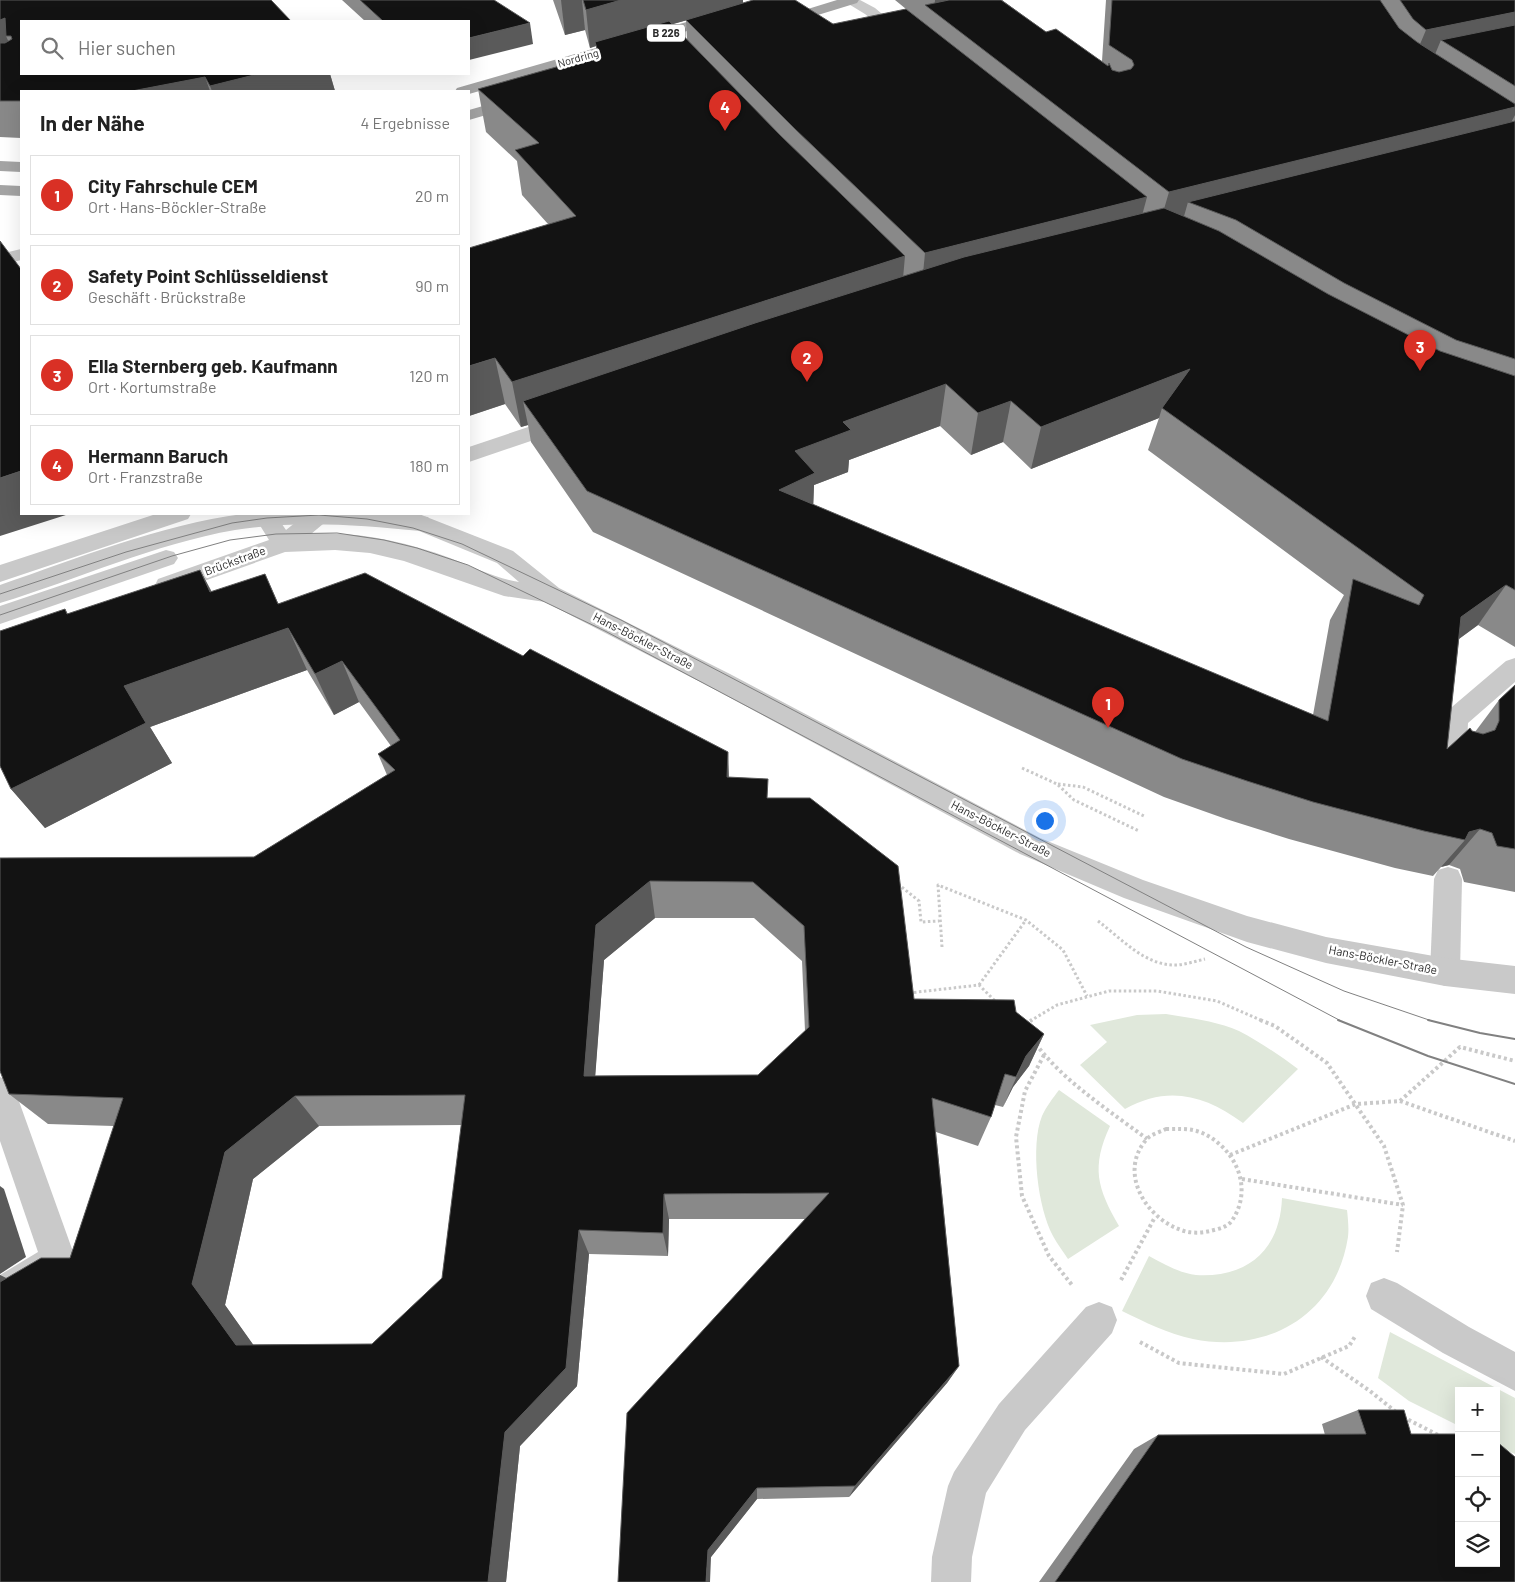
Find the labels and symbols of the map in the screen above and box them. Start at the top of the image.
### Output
road number: B 226 [647,24,685,42]
street label: Nordring [556,45,600,70]
pin: 4 [709,90,741,131]
pin: 3 [1404,330,1436,371]
pin: 2 [791,341,823,382]
street label: Brückstraße [202,542,267,578]
street label: Hans-Böckler-Straße [591,609,696,671]
pin: 1 [1092,687,1124,728]
street label: Hans-Böckler-Straße [949,797,1054,859]
your location [1032,808,1058,834]
street label: Hans-Böckler-Straße [1328,942,1439,976]

